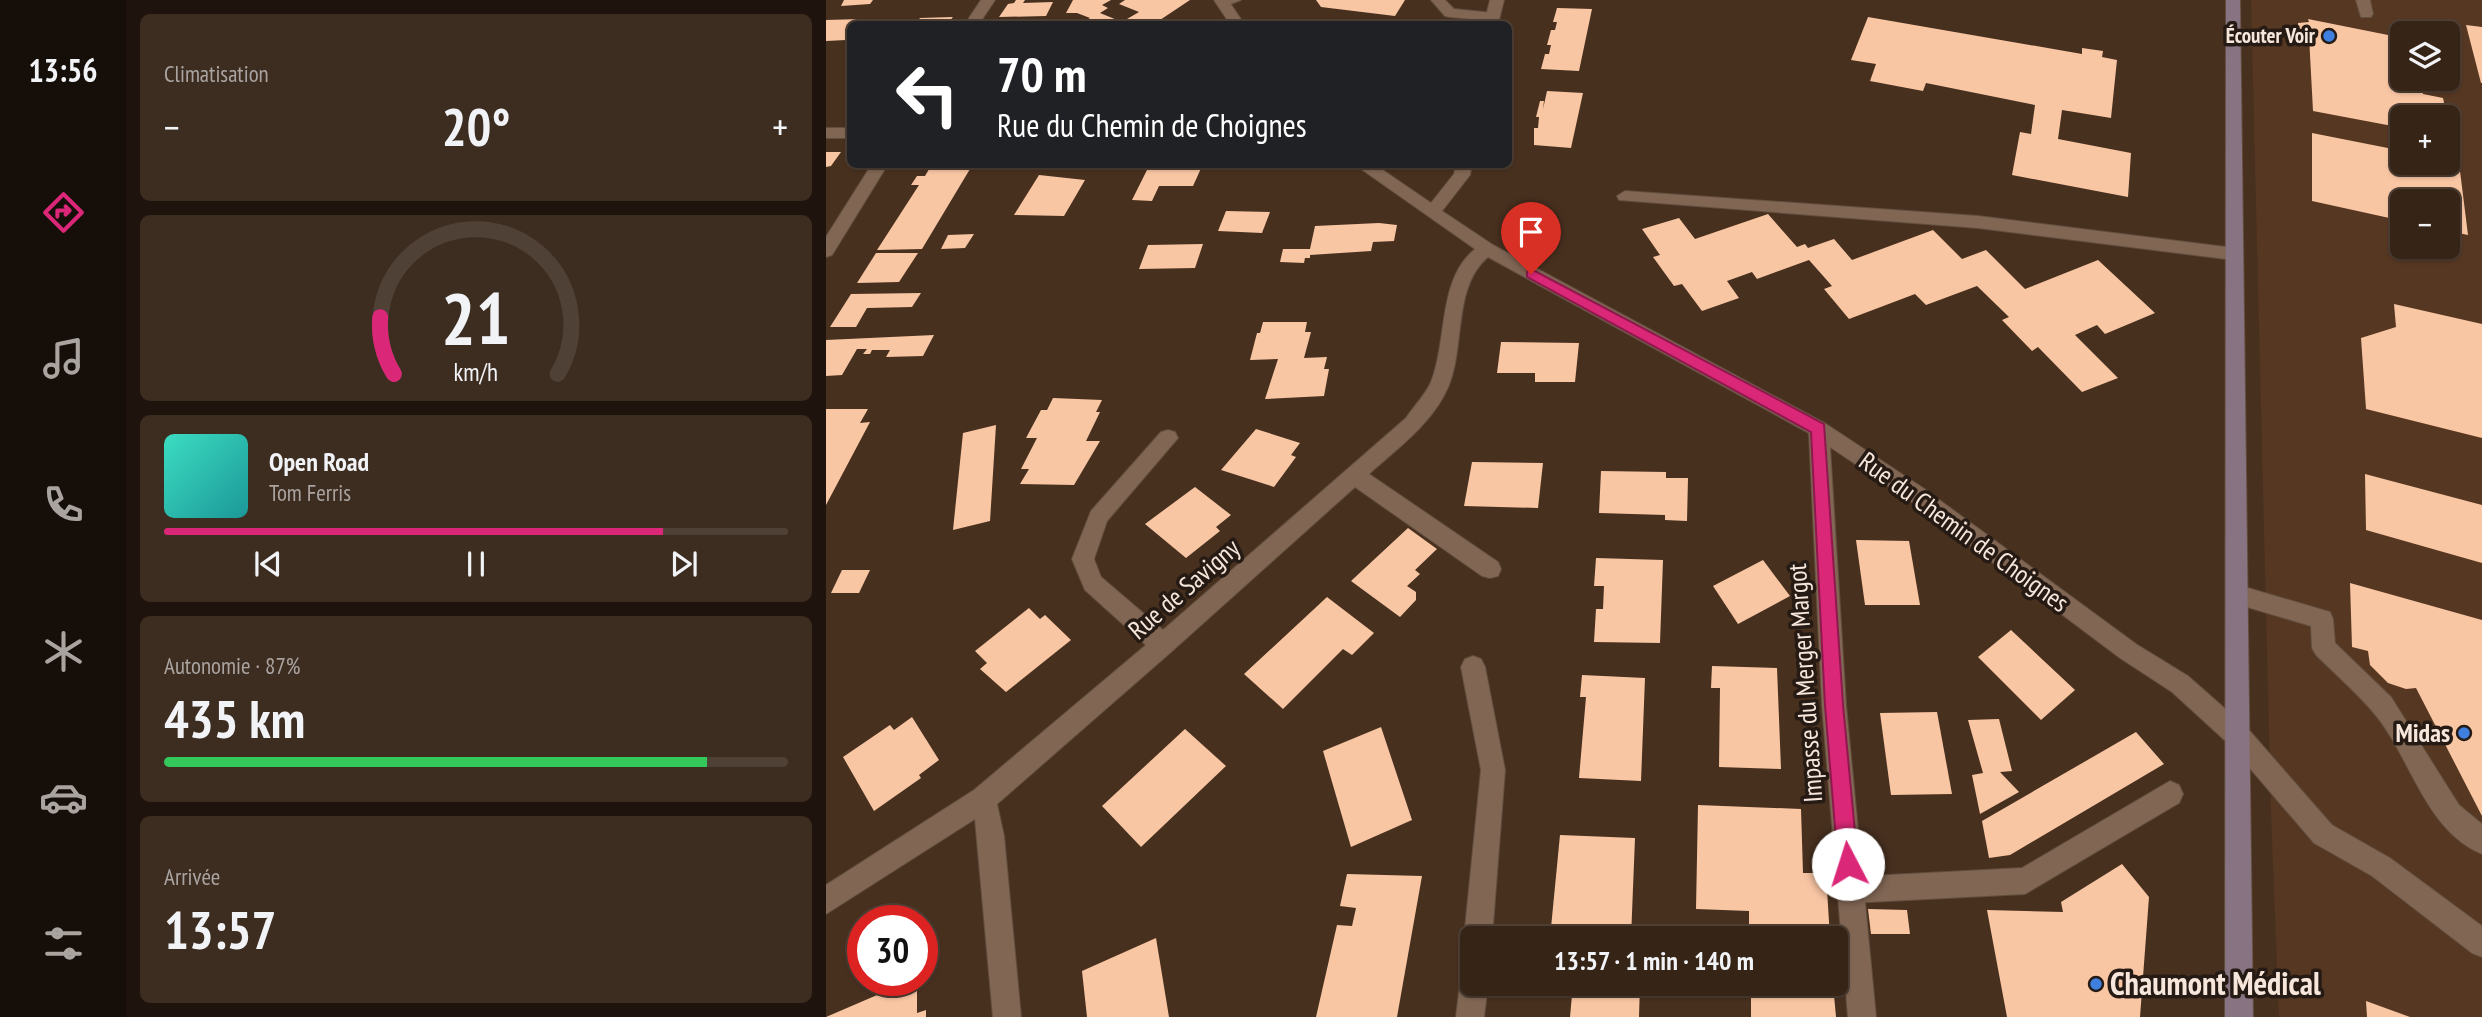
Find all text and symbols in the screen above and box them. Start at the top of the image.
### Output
map controls [2390,21,2460,259]
button: layers [2390,21,2460,91]
place label: Écouter Voir [2226,22,2316,49]
marker: Écouter Voir [2321,28,2337,44]
text: 70 m [997,42,1086,106]
text: 13:56 [28,49,98,91]
icon: left [882,49,973,140]
text: Climatisation [164,59,269,88]
text: 20° [442,93,510,160]
text: − [164,102,180,151]
text: + [772,102,788,151]
text: Rue du Chemin de Choignes [997,104,1307,146]
button: + [2390,105,2460,175]
icon: directions [39,188,88,237]
button: − [2390,189,2460,259]
pin [1501,202,1561,274]
icon: arrive [1512,213,1550,251]
text: 21 [441,270,511,364]
icon: music [39,334,88,383]
text: km/h [454,356,498,388]
street label: Rue du Chemin de Choignes [1853,444,2076,619]
text: Open Road [269,445,369,478]
text: Tom Ferris [269,478,351,507]
icon: phone [39,480,88,529]
street label: Rue de Savigny [1121,531,1246,646]
icon: previous [249,545,287,583]
icon: pause [457,545,495,583]
icon: next [665,545,703,583]
street label: Impasse du Merger Margot [1780,563,1829,804]
icon: climate [39,627,88,676]
text: Autonomie · 87% [164,651,300,680]
text: 435 km [164,685,305,752]
place label: Midas [2395,716,2450,749]
marker: Midas [2456,725,2472,741]
icon: car [39,773,88,822]
position arrow [1811,827,1885,901]
text: Arrivée [164,862,220,891]
text: 13:57 [164,896,276,963]
speed limit sign: 30 [847,905,938,996]
icon: filters [39,919,88,968]
text: 13:57 · 1 min · 140 m [1554,944,1754,977]
place label: Chaumont Médical [2110,962,2321,1004]
marker: Chaumont Médical [2088,976,2104,992]

